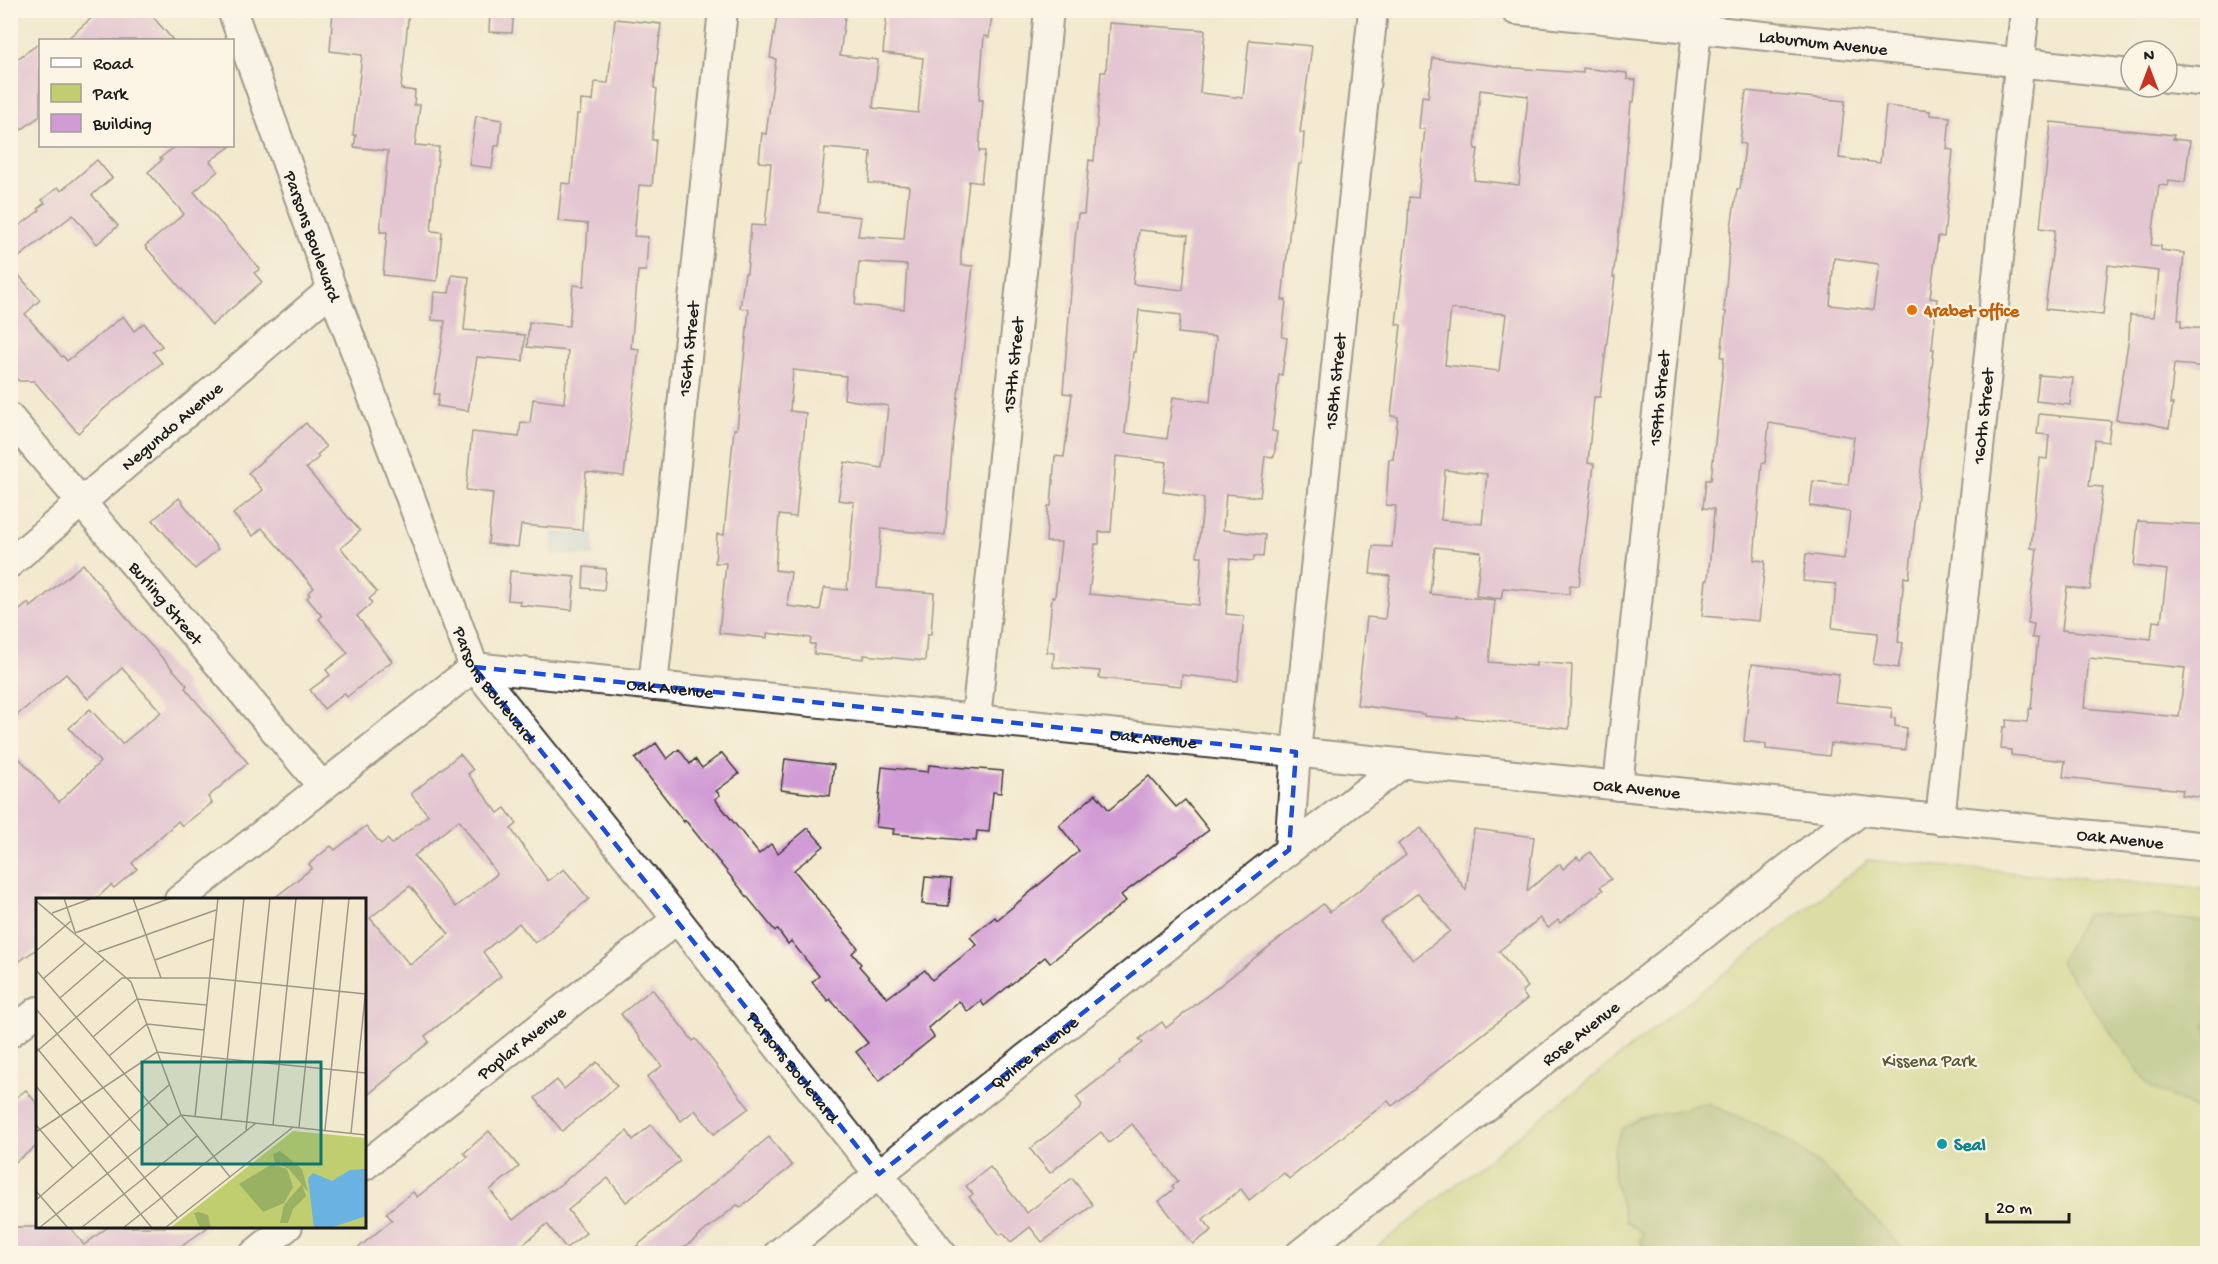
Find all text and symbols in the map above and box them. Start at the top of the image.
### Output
street label: Laburnum Avenue [1758,27,1889,62]
legend [39,39,234,147]
north arrow [2119,39,2179,99]
text: N [2144,48,2155,67]
text: Road [93,55,134,76]
text: Park [92,85,129,106]
text: Building [92,115,152,136]
street label: Parsons Boulevard [277,168,344,306]
street label: 156th Street [675,299,706,398]
place label: 4rabet office [1923,302,2020,323]
marker: 4rabet office [1905,303,1919,317]
street label: 157th Street [1000,315,1030,415]
street label: 158th Street [1321,331,1353,431]
street label: 159th Street [1645,348,1677,448]
street label: 160th Street [1969,366,2000,466]
street label: Negundo Avenue [118,378,229,477]
street label: Burling Street [123,557,207,652]
street label: Parsons Boulevard [446,623,540,750]
street label: Oak Avenue [625,675,715,705]
street label: Oak Avenue [1109,725,1198,755]
street label: Oak Avenue [1592,775,1682,805]
street label: Oak Avenue [2075,825,2165,855]
inset map [36,898,366,1228]
street label: Rose Avenue [1539,997,1625,1072]
street label: Poplar Avenue [473,1002,572,1086]
street label: Parsons Boulevard [741,1007,843,1130]
street label: Quince Avenue [987,1012,1084,1095]
park label: Kissena Park [1882,1052,1978,1073]
place label: Seal [1954,1136,1986,1157]
marker: Seal [1935,1137,1949,1151]
scale bar [1987,1186,2070,1224]
text: 20 m [1996,1199,2032,1220]

